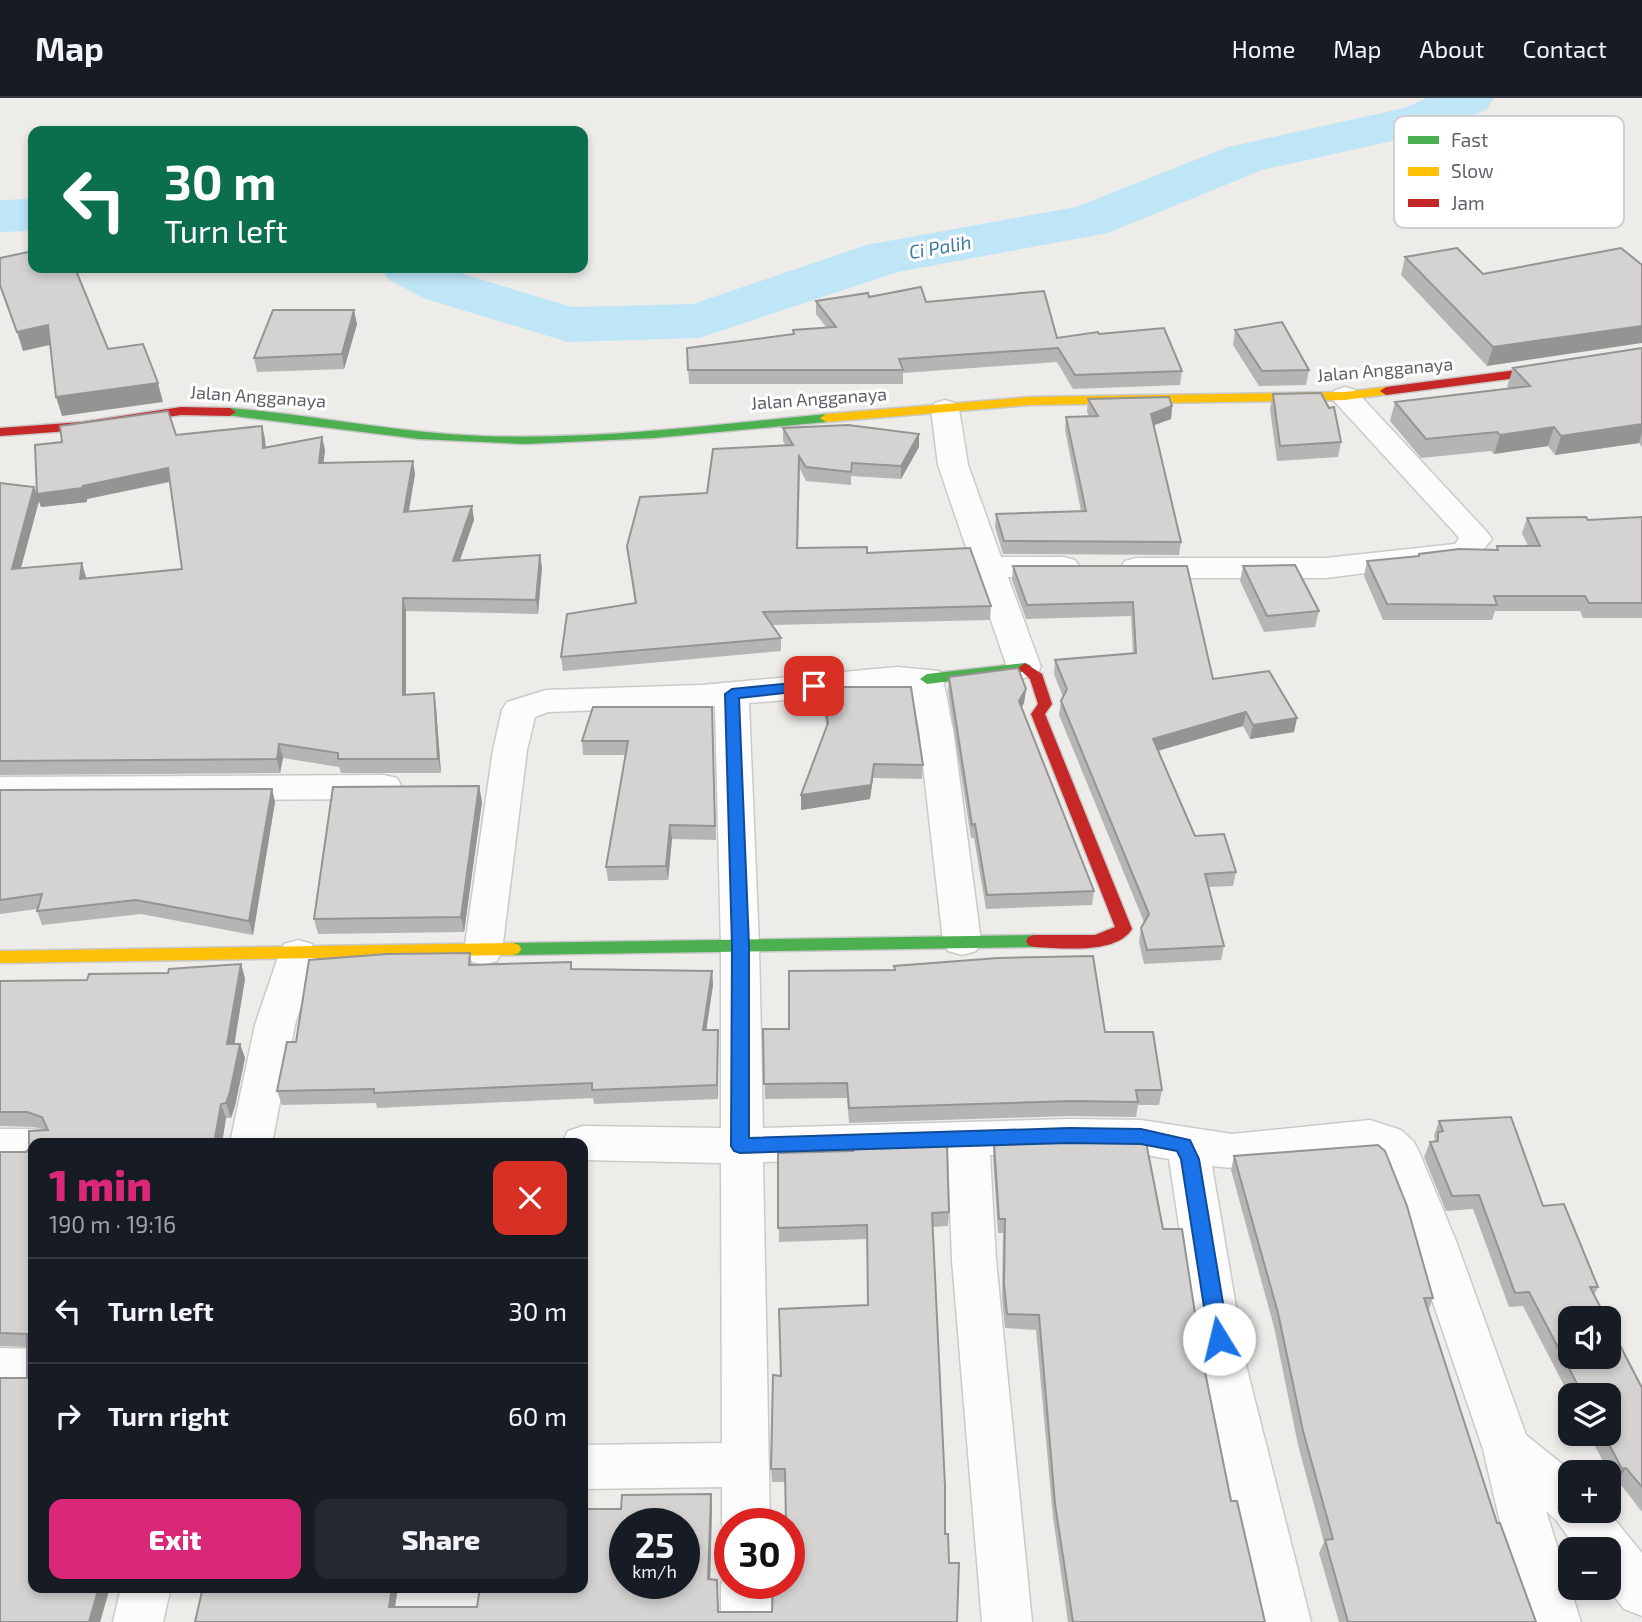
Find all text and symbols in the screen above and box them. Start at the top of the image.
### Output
text: Map [35,28,104,68]
text: Home [1232,34,1295,63]
text: Map [1333,34,1381,63]
text: About [1419,34,1485,63]
text: Contact [1523,34,1607,63]
legend [1394,116,1624,228]
text: Fast [1451,128,1488,151]
text: 30 m [164,151,276,210]
icon: left [49,154,140,245]
text: Slow [1451,159,1494,182]
text: Jam [1451,191,1485,214]
text: Turn left [164,211,288,249]
water label: Ci Palih [907,230,973,263]
street label: Jalan Angganaya [1316,352,1454,386]
street label: Jalan Angganaya [189,380,327,412]
street label: Jalan Angganaya [750,382,888,414]
pin [784,656,844,716]
icon: arrive [795,667,833,705]
text: 1 min [49,1159,152,1209]
button: close [493,1161,567,1235]
text: 190 m · 19:16 [49,1210,176,1238]
icon: left [49,1292,87,1330]
text: Turn left [108,1295,214,1326]
text: 30 m [508,1295,567,1326]
position arrow [1182,1302,1256,1376]
map controls [1558,1306,1621,1600]
button: sound [1558,1306,1621,1369]
button: layers [1558,1383,1621,1446]
icon: right [49,1397,87,1435]
text: Turn right [108,1400,229,1431]
text: 60 m [508,1400,567,1431]
button: + [1558,1460,1621,1523]
button: Exit [49,1499,301,1579]
button: Share [315,1499,567,1579]
speed limit sign: 30 [714,1508,805,1599]
text: 25 [635,1523,674,1565]
button: − [1558,1537,1621,1600]
text: km/h [632,1560,677,1582]

